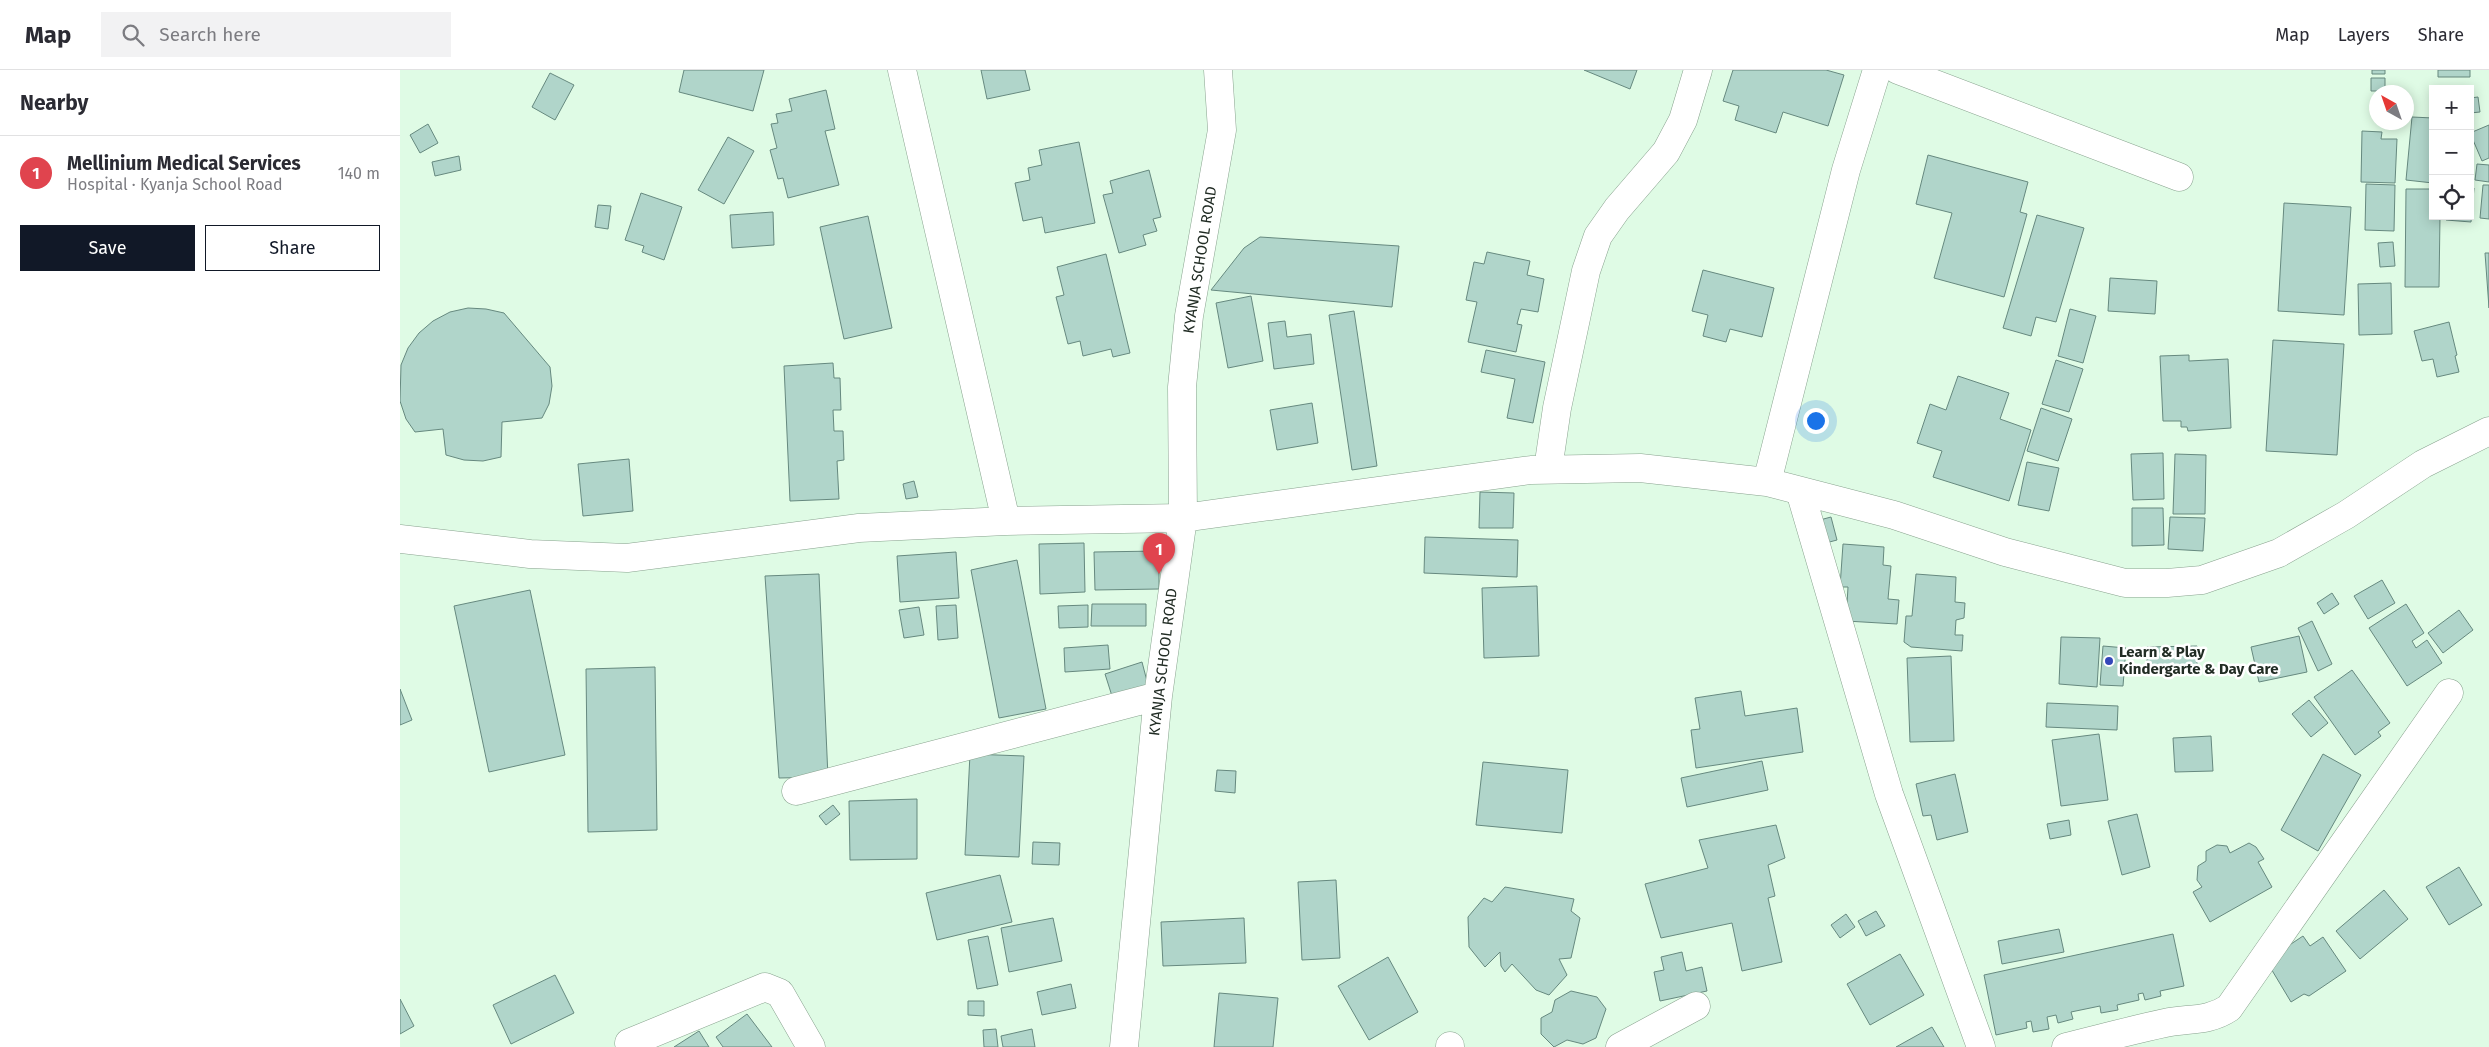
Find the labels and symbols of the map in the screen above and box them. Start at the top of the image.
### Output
north arrow [2369,85,2414,130]
street label: KYANJA SCHOOL ROAD [1179,185,1221,335]
your location [1803,408,1829,434]
pin: 1 [1143,533,1175,574]
street label: KYANJA SCHOOL ROAD [1145,587,1181,737]
place label: Learn & Play Kindergarte & Day Care [2119,643,2278,678]
marker: Learn & Play Kindergarte & Day Care [2103,655,2115,667]

